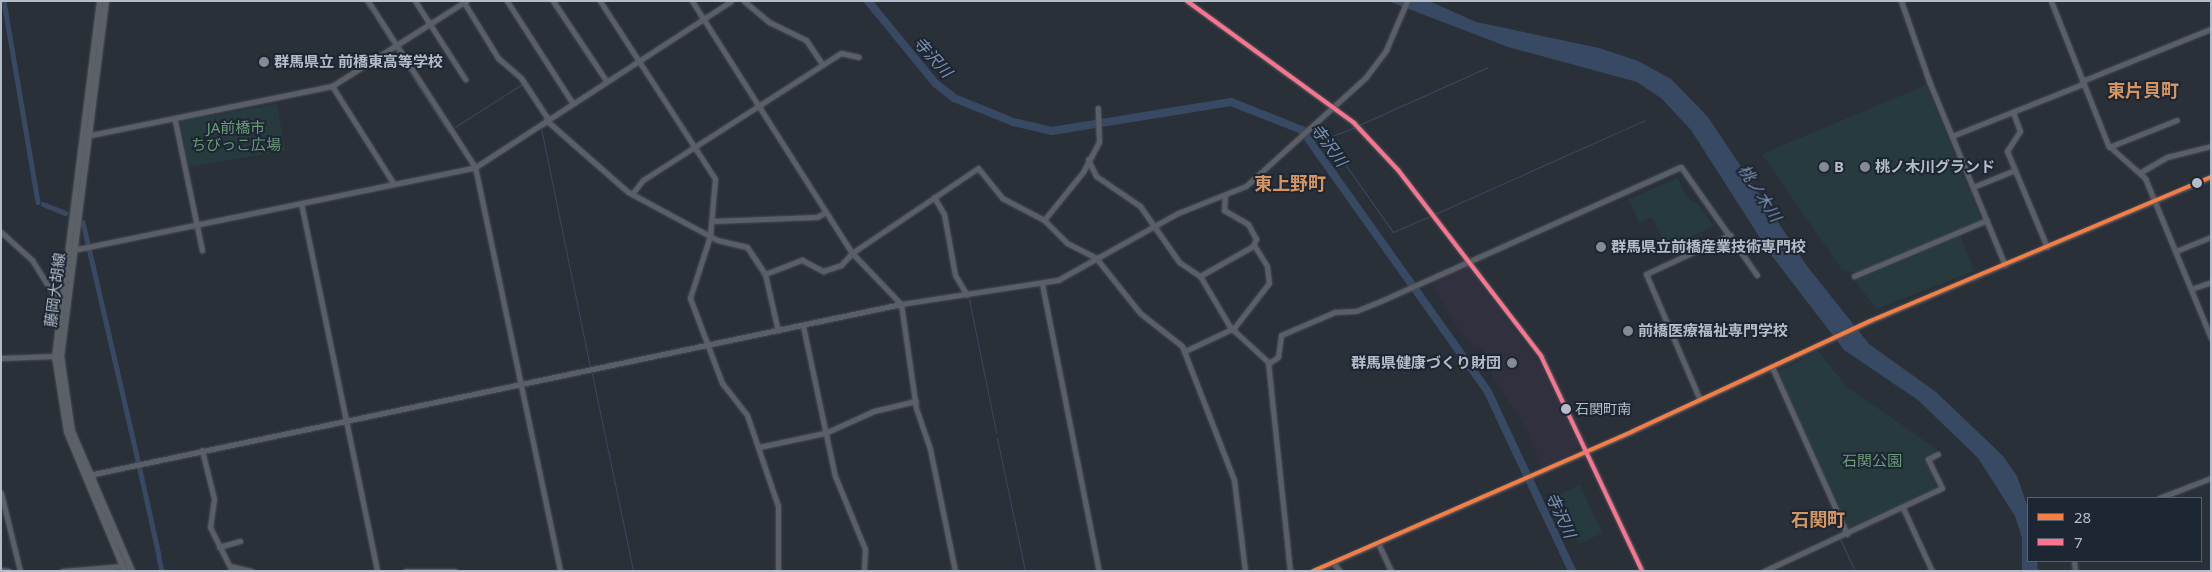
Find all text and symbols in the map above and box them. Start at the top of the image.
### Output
water label: 寺沢川 [910,33,956,81]
place label: 群馬県立 前橋東高等学校 [274,53,443,71]
marker: 群馬県立 前橋東高等学校 [258,56,270,68]
district label: 東片貝町 [2107,79,2179,101]
park label: JA前橋市 ちびっこ広場 [191,118,281,153]
water label: 寺沢川 [1307,120,1351,170]
place label: B [1834,158,1844,176]
place label: 桃ノ木川グランド [1875,158,1995,176]
water label: 桃ノ木川 [1735,161,1785,225]
marker: B [1818,161,1830,173]
marker: 桃ノ木川グランド [1859,161,1871,173]
district label: 東上野町 [1254,172,1326,194]
unlabelled marker [2192,178,2202,188]
place label: 群馬県立前橋産業技術専門校 [1611,238,1806,256]
marker: 群馬県立前橋産業技術専門校 [1595,241,1607,253]
street label: 藤岡大胡線 [41,252,69,328]
place label: 前橋医療福祉専門学校 [1638,322,1788,340]
marker: 前橋医療福祉専門学校 [1622,325,1634,337]
place label: 群馬県健康づくり財団 [1351,354,1501,372]
marker: 群馬県健康づくり財団 [1505,356,1519,370]
place label: 石関町南 [1575,401,1631,417]
marker: 石関町南 [1561,404,1571,414]
park label: 石関公園 [1842,452,1902,470]
water label: 寺沢川 [1542,489,1580,541]
legend [2027,497,2202,562]
text: 28 [2074,507,2091,527]
district label: 石関町 [1791,508,1845,530]
text: 7 [2074,532,2083,552]

